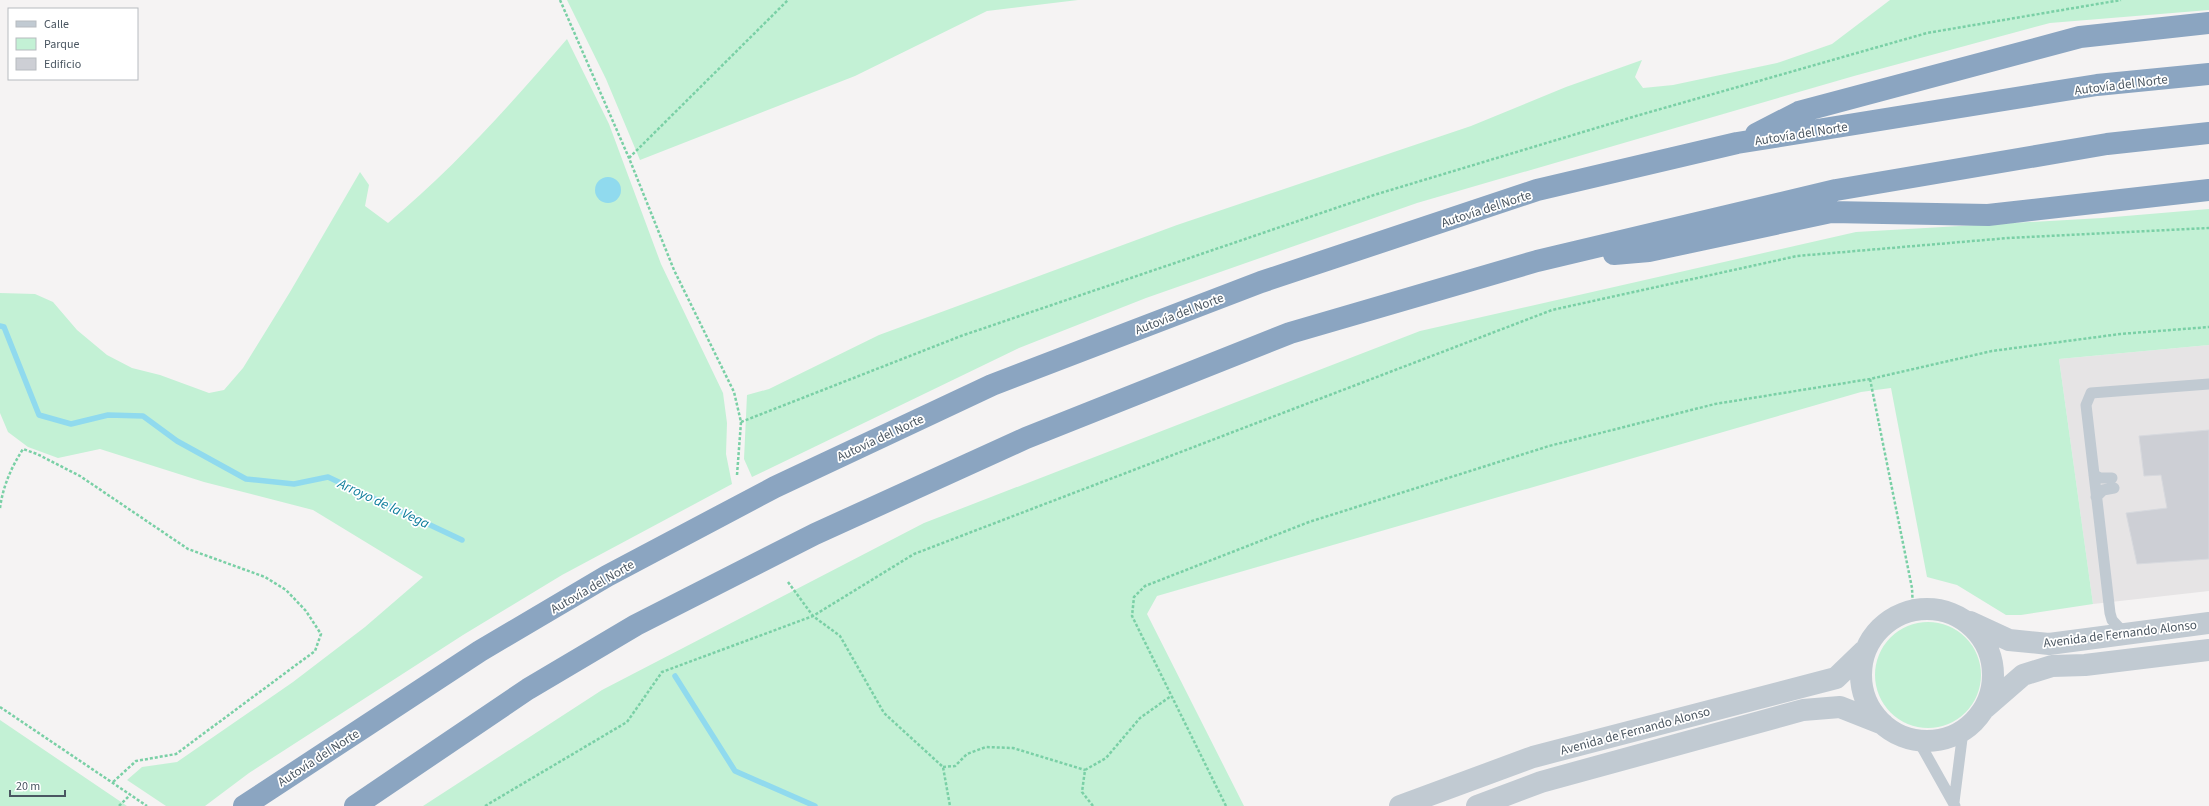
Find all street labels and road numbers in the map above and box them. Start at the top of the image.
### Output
street label: Autovía del Norte [2073,70,2169,100]
street label: Autovía del Norte [1753,118,1849,150]
street label: Autovía del Norte [1439,186,1534,232]
street label: Autovía del Norte [1132,289,1226,339]
street label: Autovía del Norte [834,410,927,466]
street label: Autovía del Norte [547,556,638,618]
street label: Avenida de Fernando Alonso [2042,616,2198,652]
street label: Avenida de Fernando Alonso [1558,702,1712,760]
street label: Autovía del Norte [274,725,363,791]

